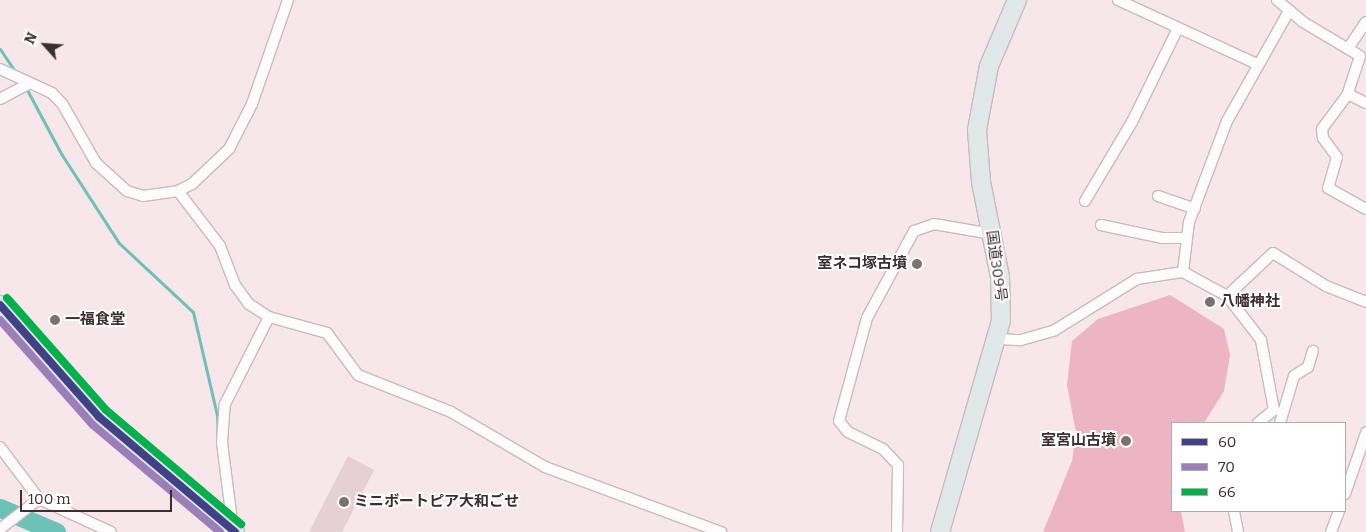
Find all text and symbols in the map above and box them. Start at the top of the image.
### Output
north arrow [20,20,70,70]
text: N [21,30,41,47]
street label: 国道309号 [982,229,1010,303]
place label: 室ネコ塚古墳 [817,255,907,273]
marker: 室ネコ塚古墳 [911,258,923,270]
place label: 八幡神社 [1220,293,1280,311]
marker: 八幡神社 [1204,296,1216,308]
place label: 一福食堂 [65,311,125,329]
marker: 一福食堂 [49,314,61,326]
legend [1171,422,1346,512]
place label: 室宮山古墳 [1041,432,1116,450]
text: 60 [1218,433,1236,451]
marker: 室宮山古墳 [1120,435,1132,447]
text: 70 [1218,458,1235,476]
scale bar [22,480,175,512]
text: 66 [1218,483,1236,501]
text: 100 m [28,490,71,508]
place label: ミニボートピア大和ごせ [354,493,519,511]
marker: ミニボートピア大和ごせ [338,496,350,508]

